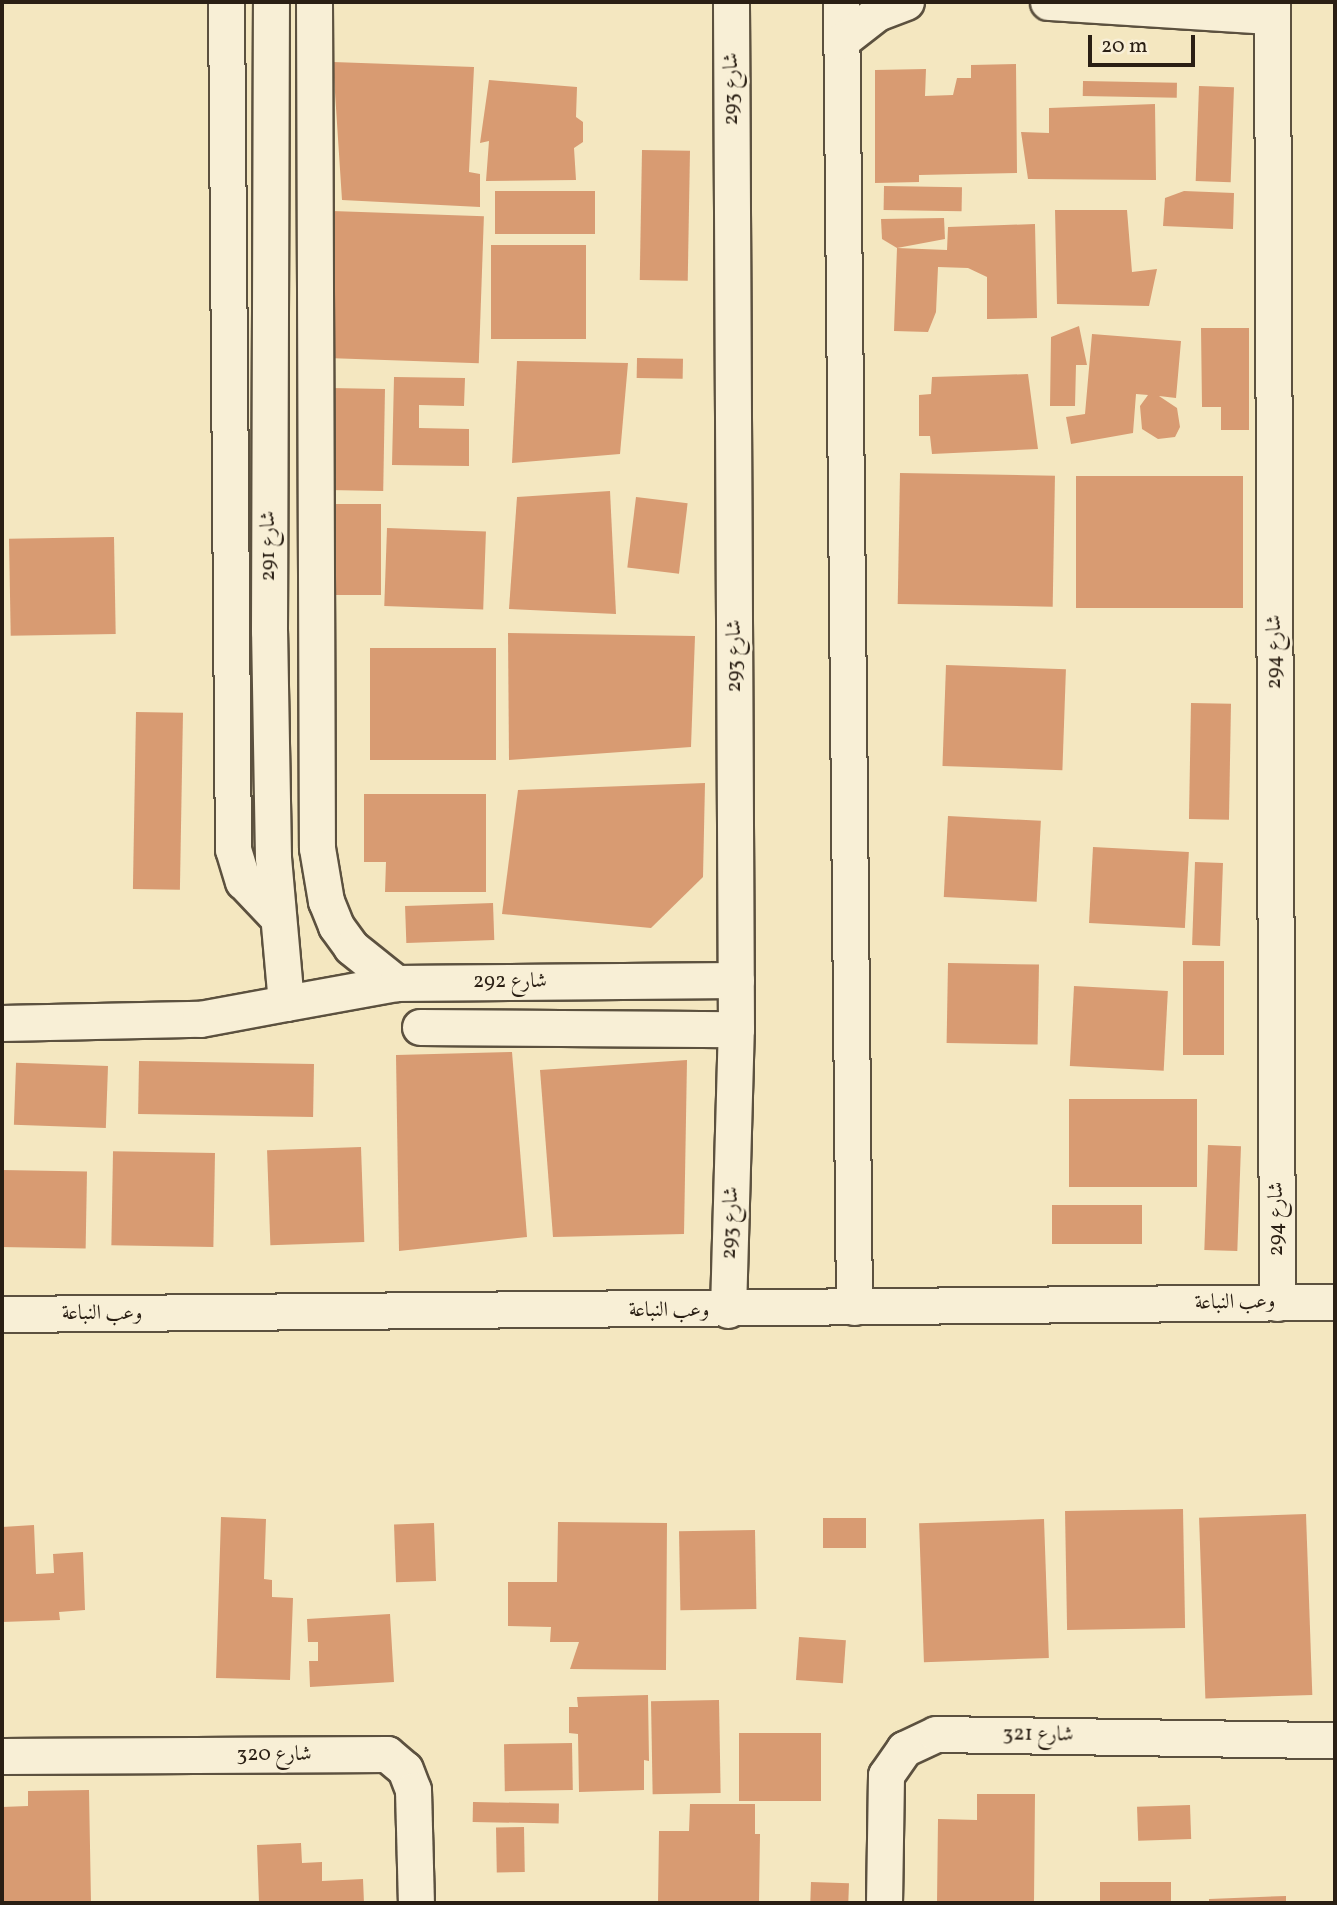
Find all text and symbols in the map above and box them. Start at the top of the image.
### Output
scale bar [1092,21,1199,65]
text: 20 m [1101,32,1147,61]
street label: شارع 293 [719,53,745,125]
street label: شارع 291 [256,511,282,581]
street label: شارع 294 [1262,615,1288,689]
street label: شارع 293 [722,620,748,692]
street label: شارع 292 [473,969,547,995]
street label: شارع 294 [1264,1182,1290,1256]
street label: شارع 293 [717,1186,745,1260]
street label: وعب النباعة [1194,1290,1276,1316]
street label: وعب النباعة [629,1298,709,1324]
street label: وعب النباعة [62,1301,142,1327]
street label: شارع 321 [1002,1722,1074,1748]
street label: شارع 320 [236,1742,312,1768]

